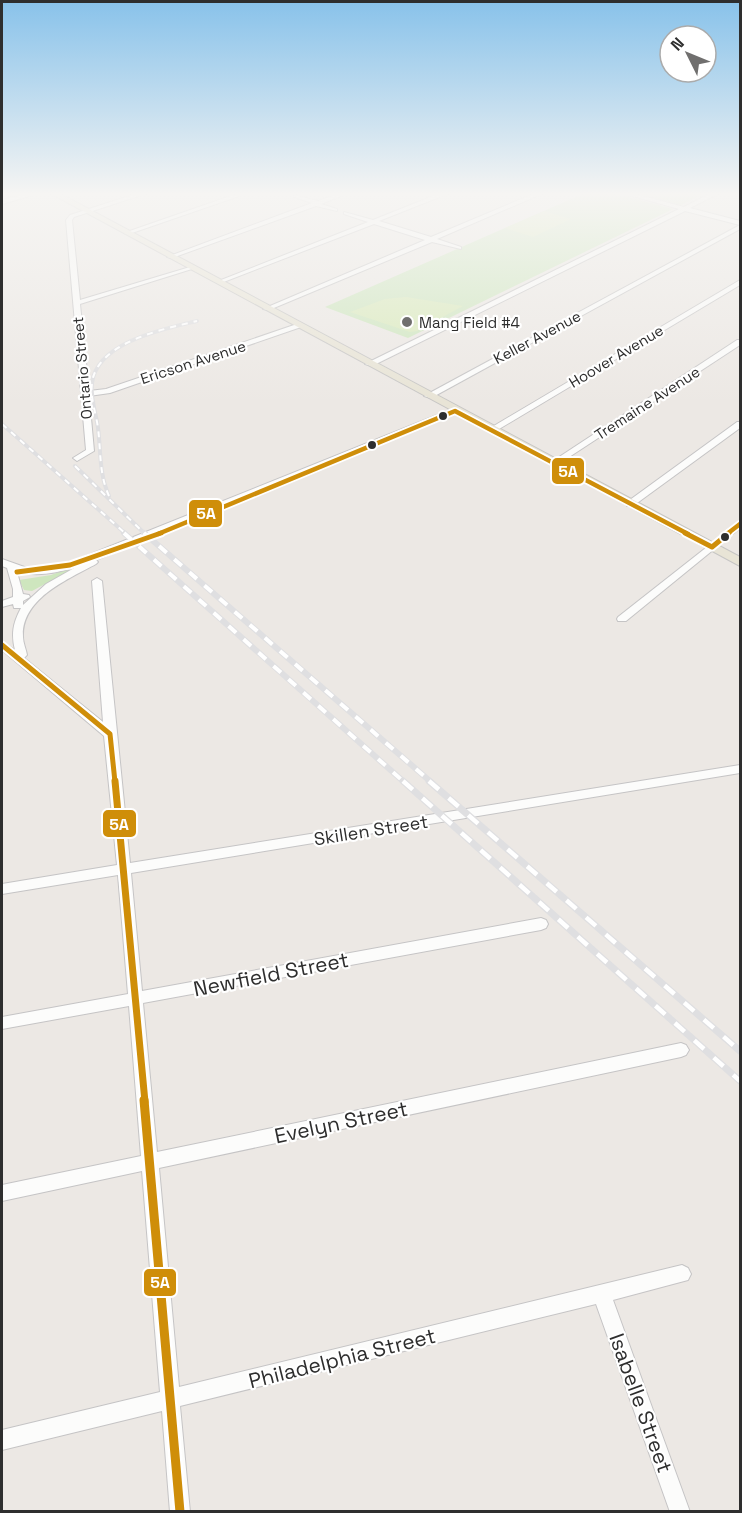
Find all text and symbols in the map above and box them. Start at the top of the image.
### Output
north arrow [658,24,718,84]
text: N [666,33,689,55]
street label: Keller Avenue [490,306,584,368]
place label: Mang Field #4 [419,313,520,332]
marker: Mang Field #4 [400,315,414,329]
street label: Ontario Street [68,316,96,420]
street label: Hoover Avenue [565,320,667,392]
street label: Ericson Avenue [138,336,248,388]
street label: Tremaine Avenue [591,362,703,444]
unlabelled marker [437,410,449,422]
unlabelled marker [366,439,378,451]
line badge: 5A [551,457,585,485]
text: 5A [558,461,578,482]
line badge: 5A [188,499,223,528]
text: 5A [196,503,216,524]
unlabelled marker [719,531,731,543]
line badge: 5A [102,809,137,838]
street label: Skillen Street [312,810,430,850]
text: 5A [109,814,129,835]
street label: Newfield Street [191,946,351,1002]
street label: Evelyn Street [272,1095,410,1149]
line badge: 5A [143,1268,177,1297]
text: 5A [150,1272,170,1293]
street label: Philadelphia Street [246,1322,438,1394]
street label: Isabelle Street [603,1330,679,1476]

